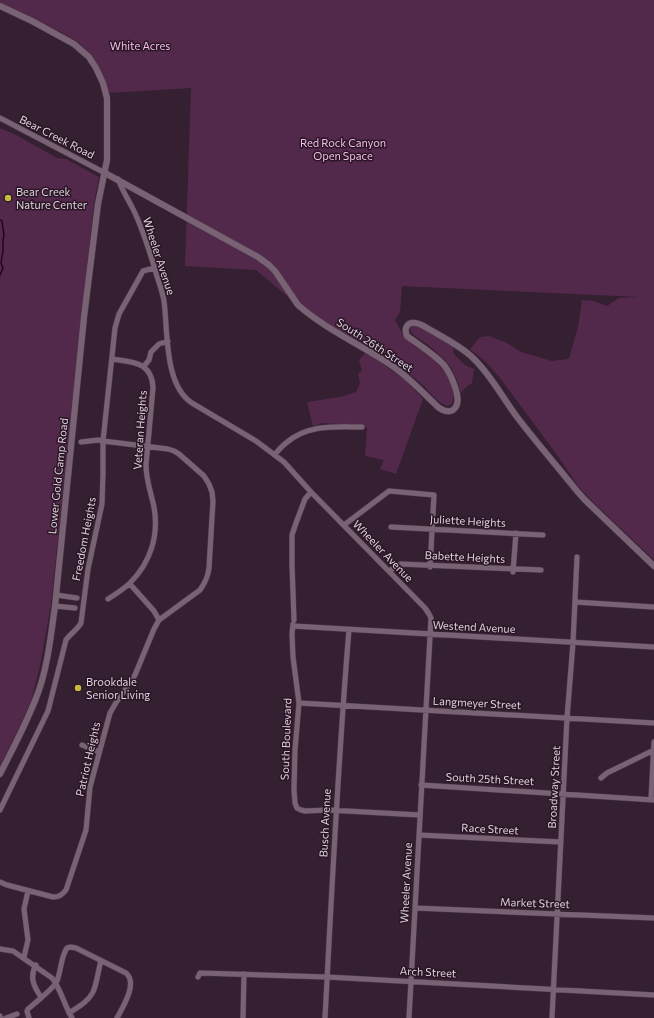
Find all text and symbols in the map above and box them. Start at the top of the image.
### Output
park label: White Acres [110,39,170,52]
street label: Bear Creek Road [18,112,97,161]
park label: Red Rock Canyon Open Space [300,136,386,162]
place label: Bear Creek Nature Center [16,185,88,211]
marker: Bear Creek Nature Center [3,193,13,203]
street label: Wheeler Avenue [141,215,178,297]
street label: South 26th Street [334,315,416,374]
street label: Veteran Heights [130,390,149,470]
street label: Lower Gold Camp Road [45,417,70,535]
street label: Freedom Heights [69,496,98,582]
street label: Juliette Heights [430,512,506,530]
street label: Wheeler Avenue [351,517,416,584]
street label: Babette Heights [424,548,506,565]
street label: Westend Avenue [432,618,516,635]
place label: Brookdale Senior Living [86,675,150,701]
marker: Brookdale Senior Living [73,683,83,693]
street label: Langmeyer Street [433,694,522,711]
street label: South Boulevard [278,698,293,780]
street label: Patriot Heights [73,720,102,797]
street label: Broadway Street [545,745,562,829]
street label: South 25th Street [445,770,535,787]
street label: Busch Avenue [316,788,333,858]
street label: Race Street [461,821,520,837]
street label: Wheeler Avenue [397,842,414,924]
street label: Market Street [500,895,571,910]
street label: Arch Street [399,964,457,980]

